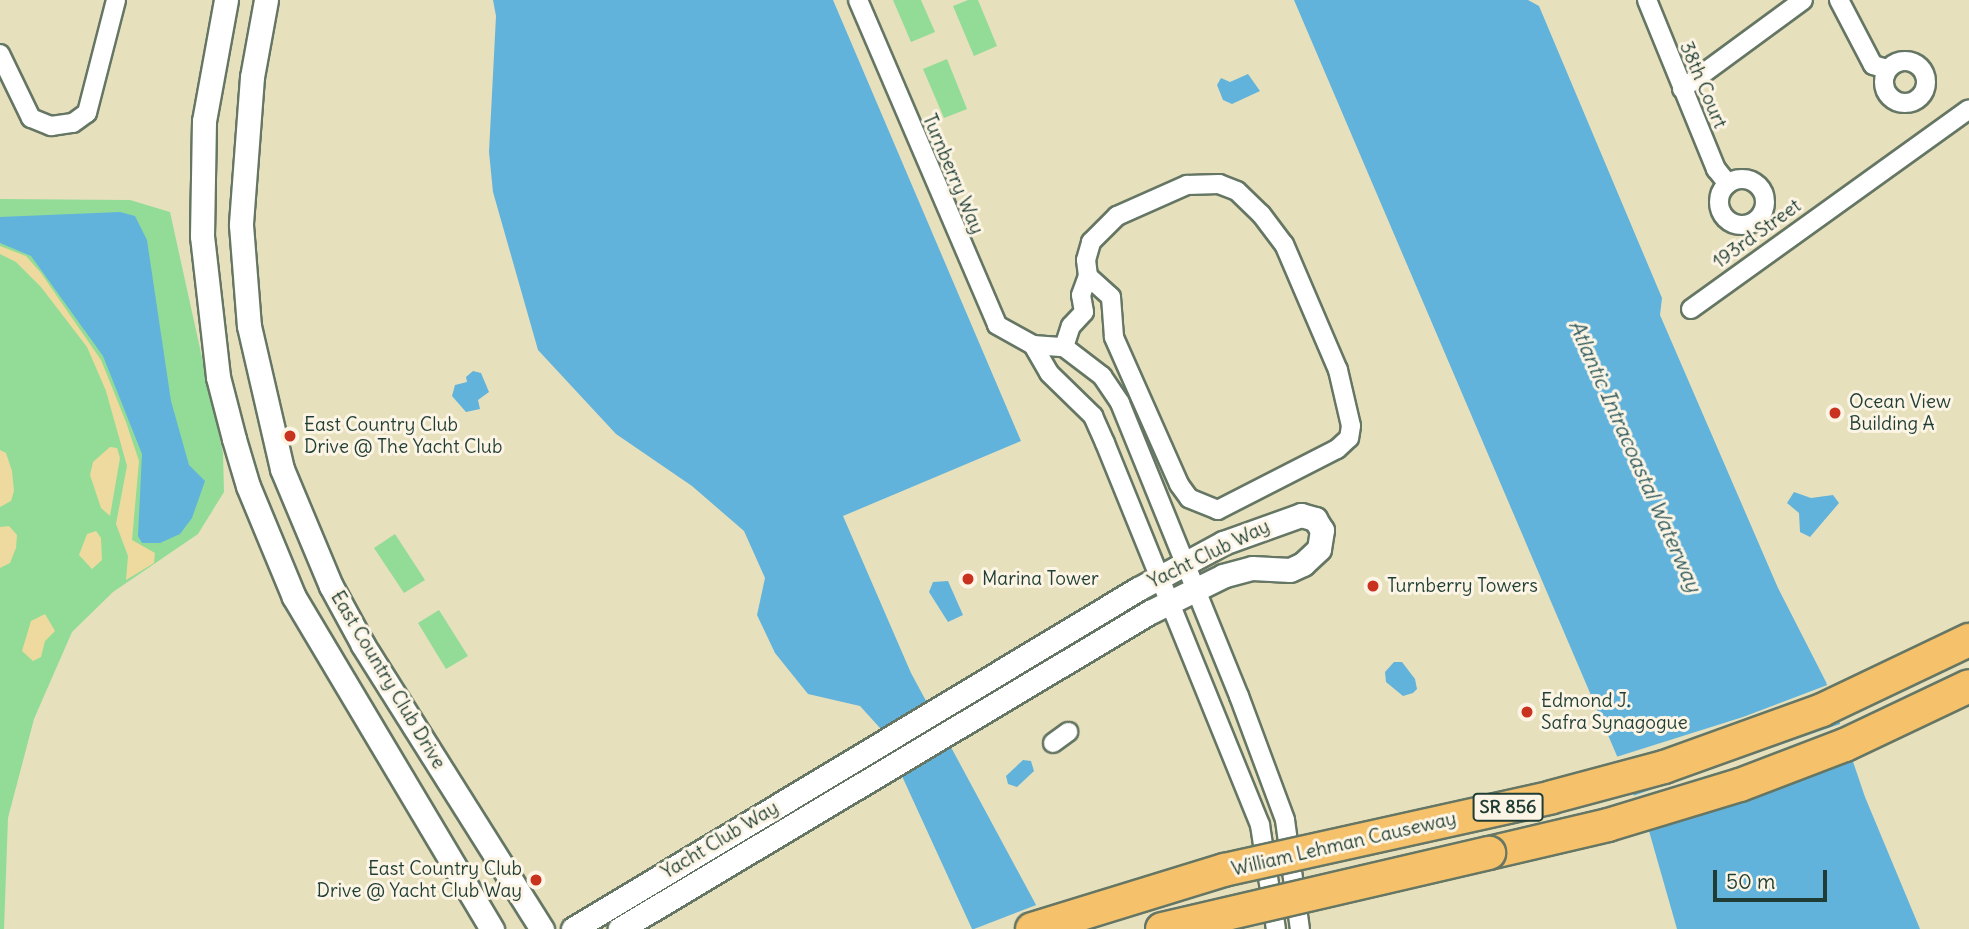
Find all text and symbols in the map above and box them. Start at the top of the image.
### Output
street label: 38th Court [1675,38,1731,132]
street label: Turnberry Way [917,111,989,237]
street label: 193rd Street [1709,194,1805,274]
water label: Atlantic Intracoastal Waterway [1564,316,1706,596]
place label: Ocean View Building A [1849,391,1951,435]
marker: Ocean View Building A [1827,405,1843,421]
place label: East Country Club Drive @ The Yacht Club [304,414,502,458]
marker: East Country Club Drive @ The Yacht Club [282,428,298,444]
street label: Yacht Club Way [1144,515,1274,593]
place label: Marina Tower [982,568,1099,590]
marker: Marina Tower [960,571,976,587]
place label: Turnberry Towers [1387,575,1538,597]
marker: Turnberry Towers [1365,578,1381,594]
street label: East Country Club Drive [326,587,450,773]
place label: Edmond J. Safra Synagogue [1541,690,1688,734]
marker: Edmond J. Safra Synagogue [1519,704,1535,720]
road number: SR 856 [1471,792,1545,822]
street label: Yacht Club Way [657,796,783,884]
street label: William Lehman Causeway [1229,807,1459,881]
scale bar [1717,856,1831,900]
place label: East Country Club Drive @ Yacht Club Way [317,858,522,902]
text: 50 m [1726,868,1775,895]
marker: East Country Club Drive @ Yacht Club Way [528,872,544,888]

